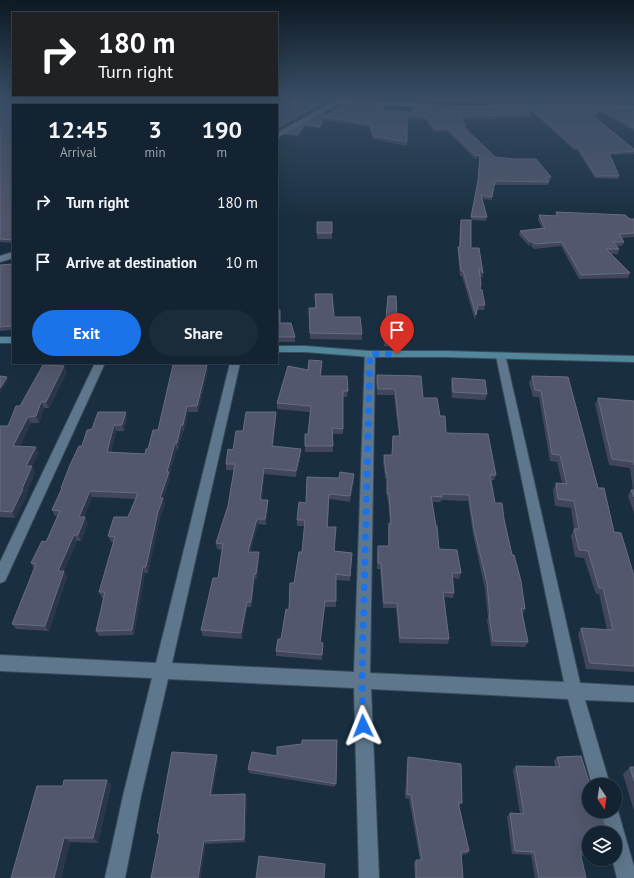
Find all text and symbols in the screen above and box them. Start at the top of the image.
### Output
text: 180 m [98,24,175,61]
icon: right [32,28,84,80]
text: Turn right [98,60,173,83]
text: 12:45 [48,114,109,145]
text: 3 [148,114,162,145]
text: 190 [201,114,242,145]
text: Arrival [60,144,96,161]
text: min [144,144,166,161]
text: m [217,144,227,161]
icon: right [32,191,54,213]
text: Turn right [66,193,129,212]
text: 180 m [217,193,258,212]
icon: arrive [32,251,54,273]
text: Arrive at destination [66,253,197,272]
text: 10 m [225,253,258,272]
button: Exit [32,310,141,356]
button: Share [149,310,258,356]
pin [380,313,414,354]
icon: arrive [386,319,408,341]
position arrow [342,705,384,747]
north arrow [582,778,622,818]
map controls [582,778,622,866]
button: layers [582,826,622,866]

